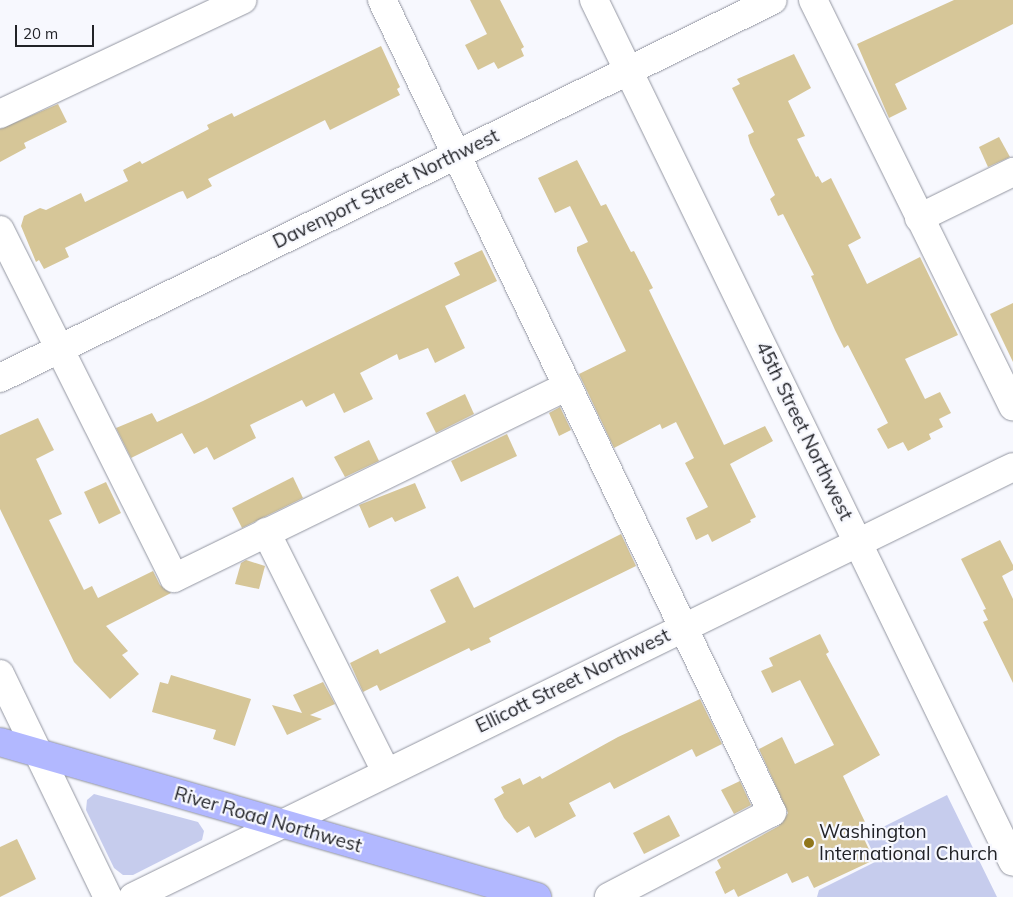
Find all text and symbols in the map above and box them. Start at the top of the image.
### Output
scale bar [18,15,96,47]
text: 20 m [23,24,58,43]
street label: Davenport Street Northwest [269,124,503,254]
street label: 45th Street Northwest [751,338,857,524]
street label: Ellicott Street Northwest [472,624,674,738]
street label: River Road Northwest [172,782,364,858]
place label: Washington International Church [819,821,998,865]
marker: Washington International Church [803,837,815,849]

